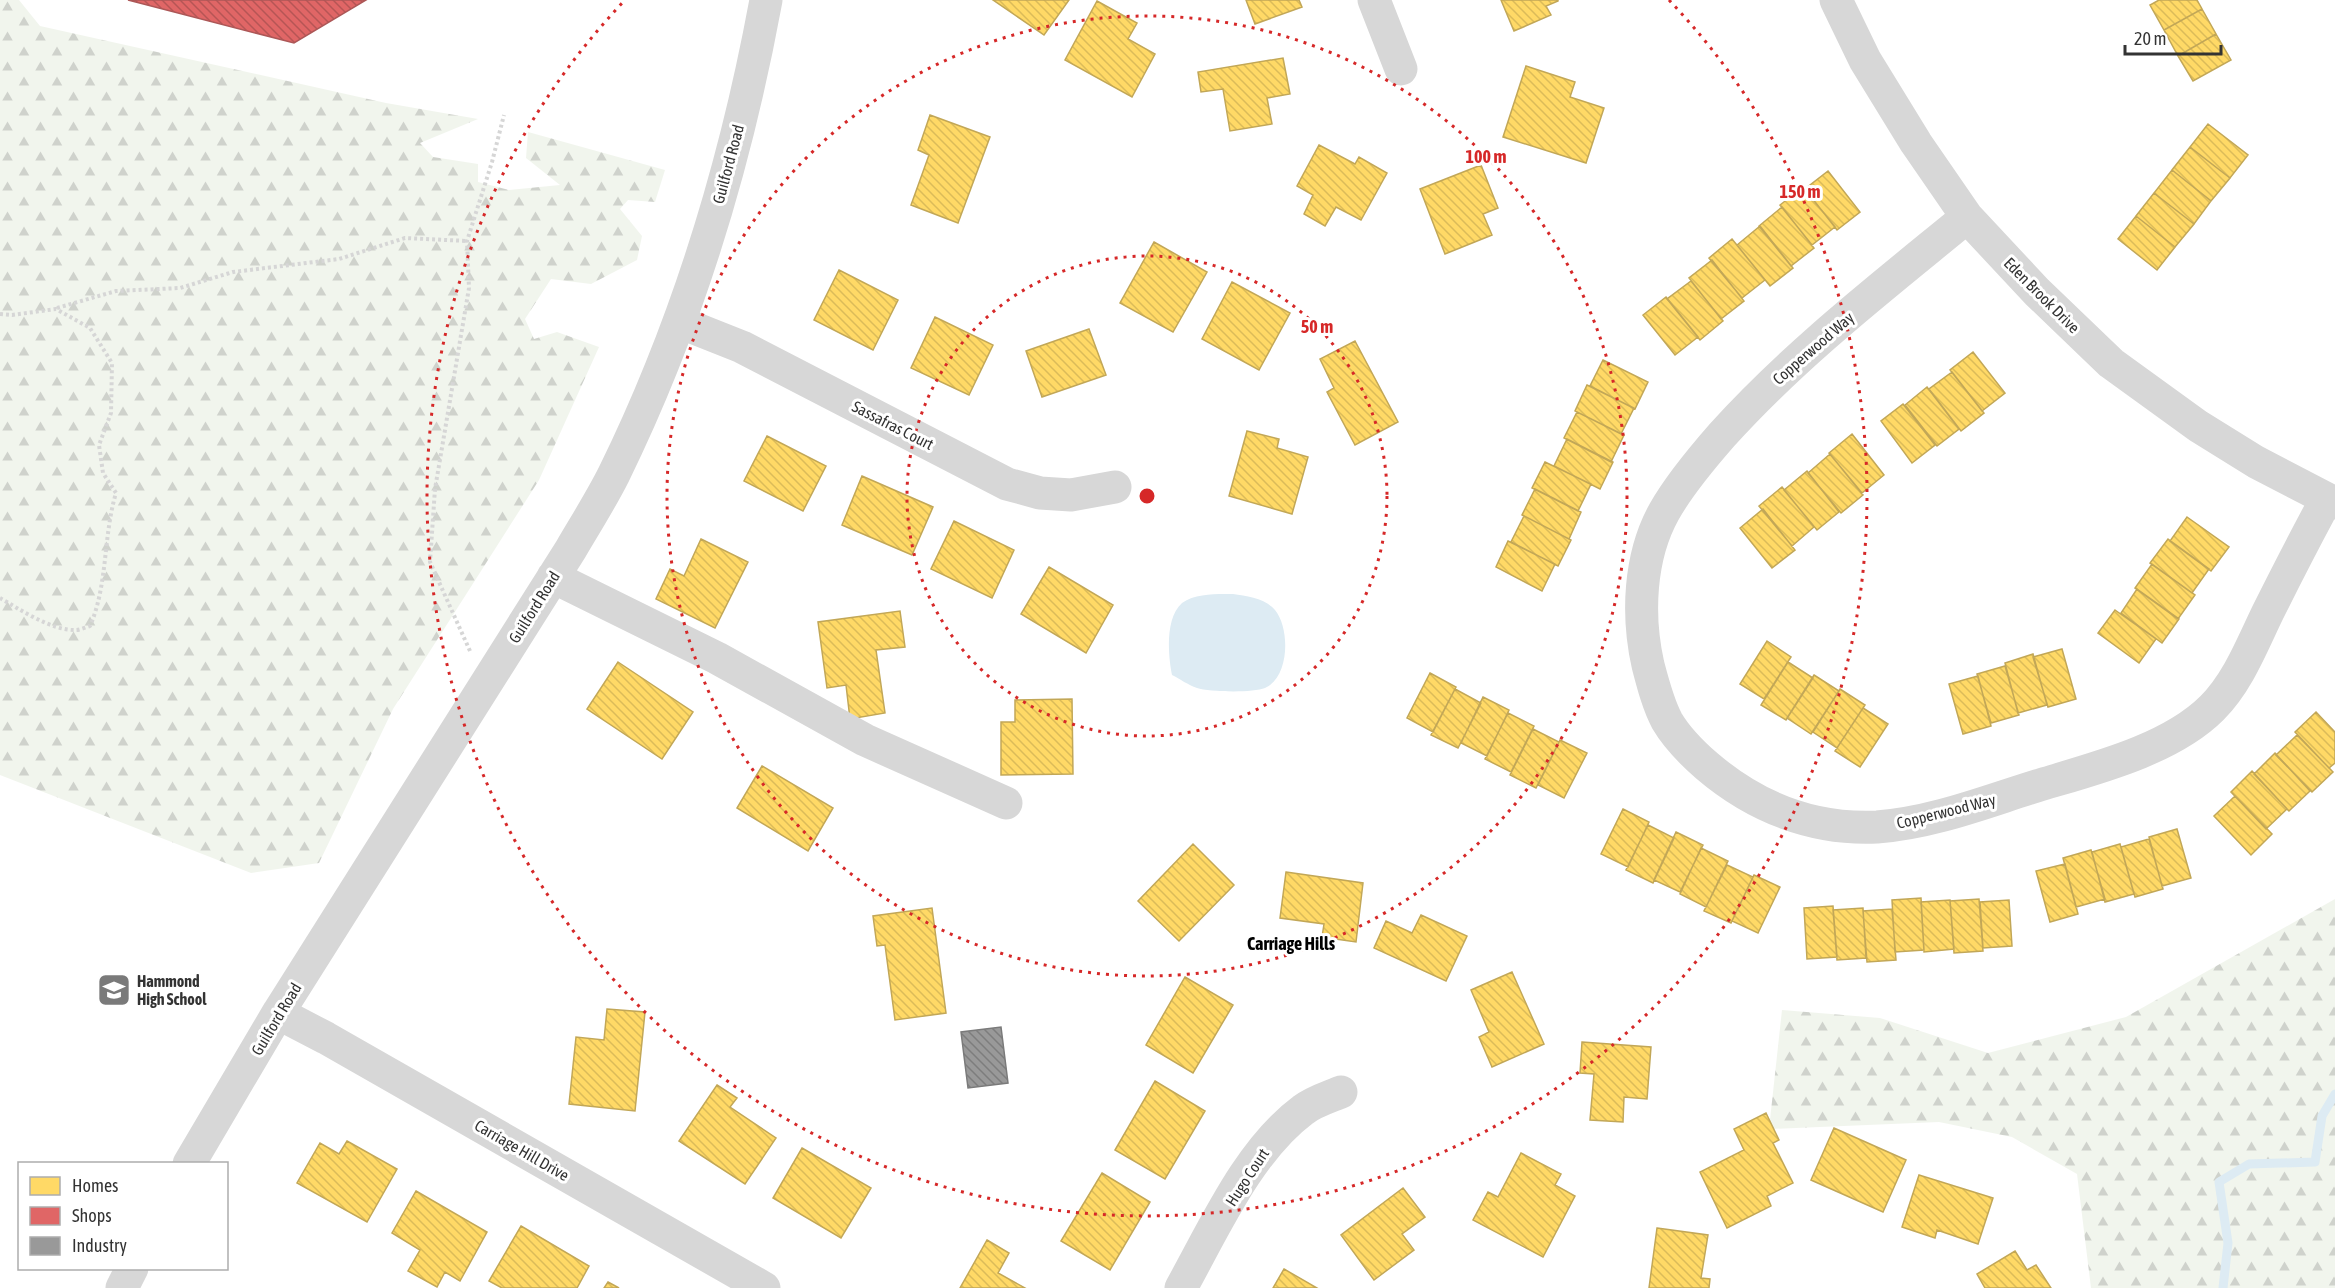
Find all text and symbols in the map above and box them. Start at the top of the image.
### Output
scale bar [2125,18,2221,56]
text: 20 m [2134,28,2166,49]
street label: Guilford Road [709,122,747,206]
text: 100 m [1466,146,1506,167]
text: 150 m [1780,181,1820,202]
street label: Eden Brook Drive [2001,254,2083,336]
street label: Copperwood Way [1769,308,1858,389]
text: 50 m [1301,316,1333,337]
street label: Sassafras Court [849,397,937,453]
centre of rings [1137,486,1157,506]
street label: Guilford Road [505,568,563,646]
street label: Copperwood Way [1895,790,1998,833]
district label: Carriage Hills [1247,933,1336,954]
school or university icon: Hammond High School [96,972,132,1008]
place label: Hammond High School [137,972,207,1008]
street label: Guilford Road [247,980,305,1058]
street label: Carriage Hill Drive [471,1116,572,1185]
street label: Hugo Court [1222,1145,1273,1210]
legend [18,1162,228,1270]
text: Homes [72,1175,118,1196]
text: Shops [72,1205,112,1226]
text: Industry [72,1235,127,1256]

